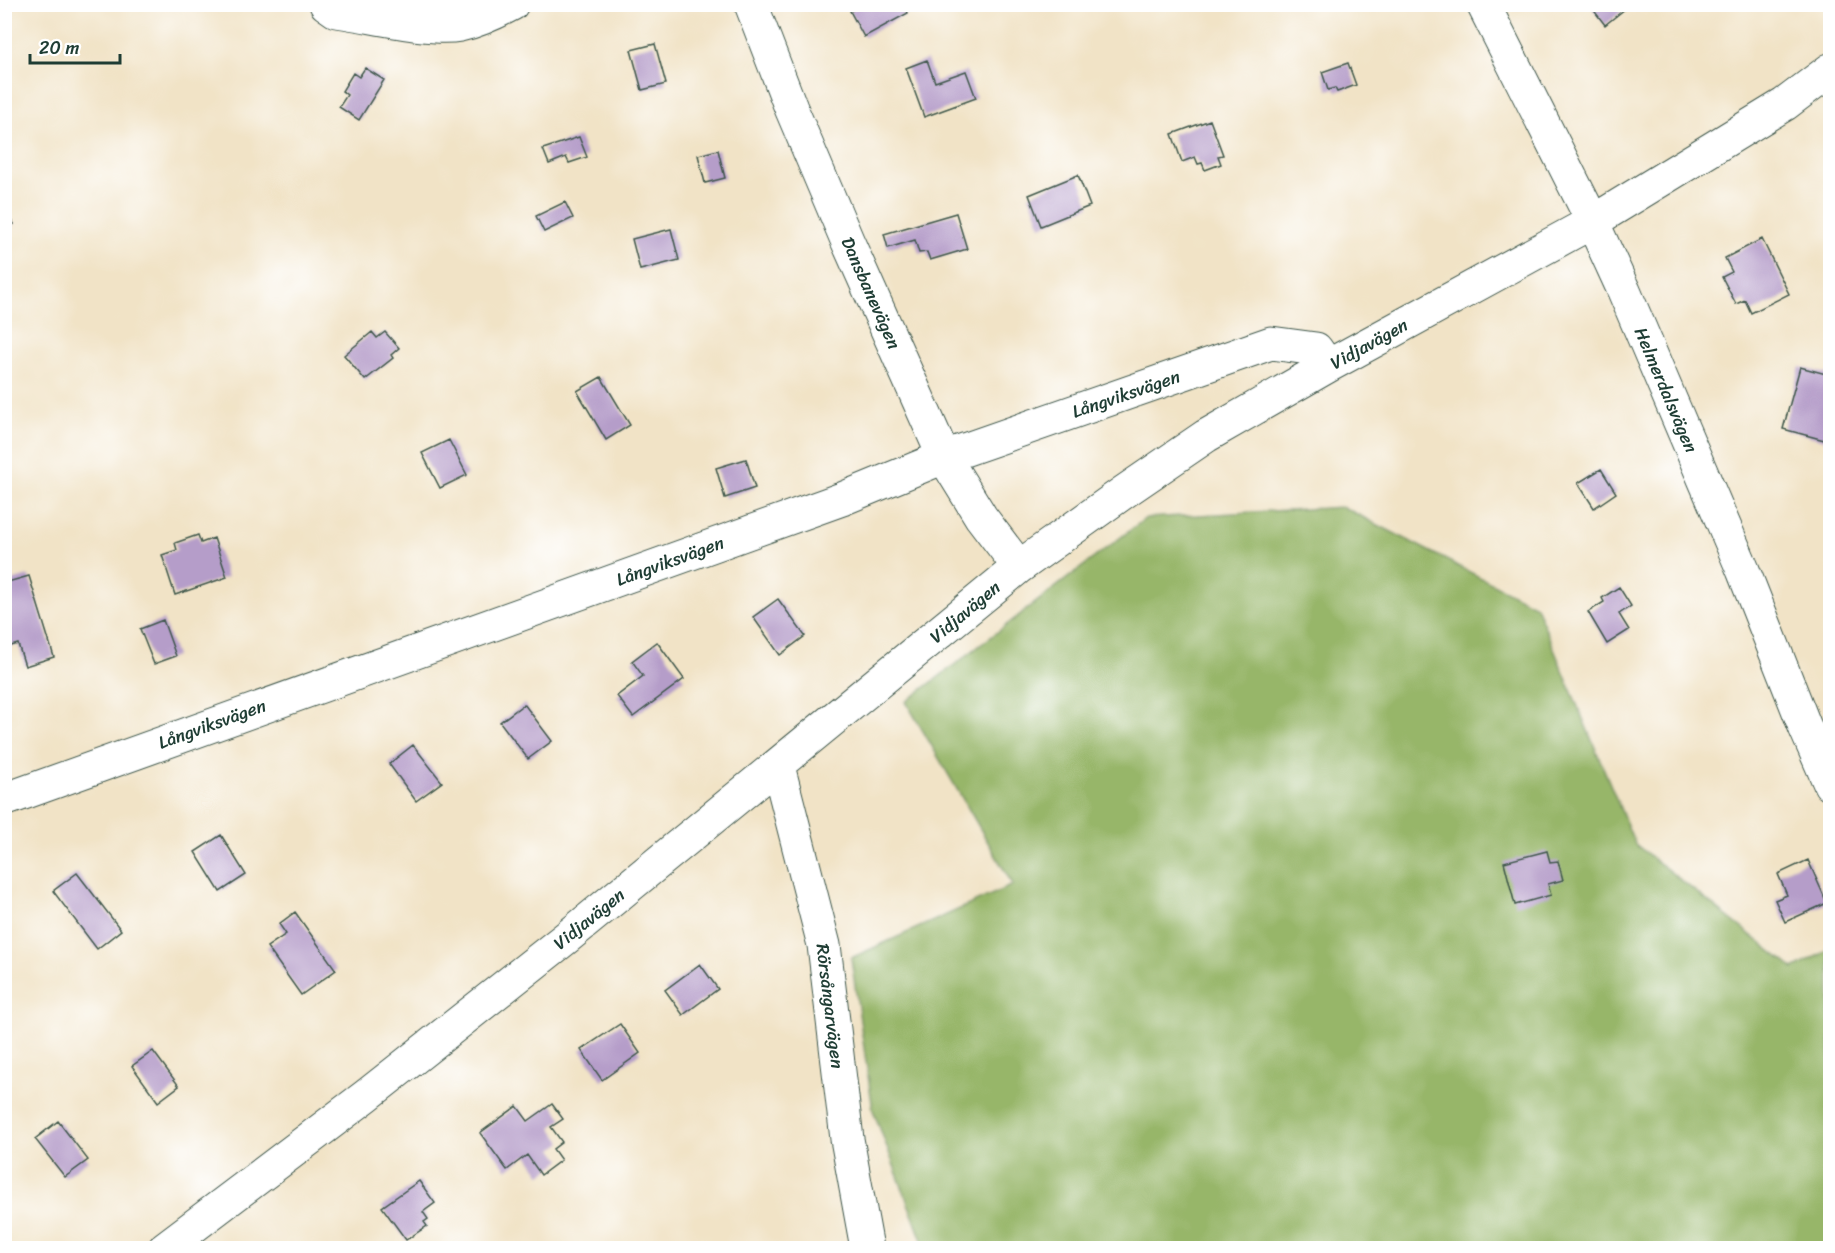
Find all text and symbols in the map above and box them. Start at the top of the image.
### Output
scale bar [30,27,120,65]
text: 20 m [39,32,79,64]
street label: Dansbanevägen [832,232,910,355]
street label: Vidjavägen [1324,309,1414,379]
street label: Helmerdalsvägen [1625,322,1707,458]
street label: Långviksvägen [1067,360,1185,427]
street label: Långviksvägen [612,527,729,595]
street label: Vidjavägen [922,572,1008,652]
street label: Långviksvägen [154,690,271,758]
street label: Vidjavägen [546,880,632,958]
street label: Rörsångarvägen [806,942,854,1071]

